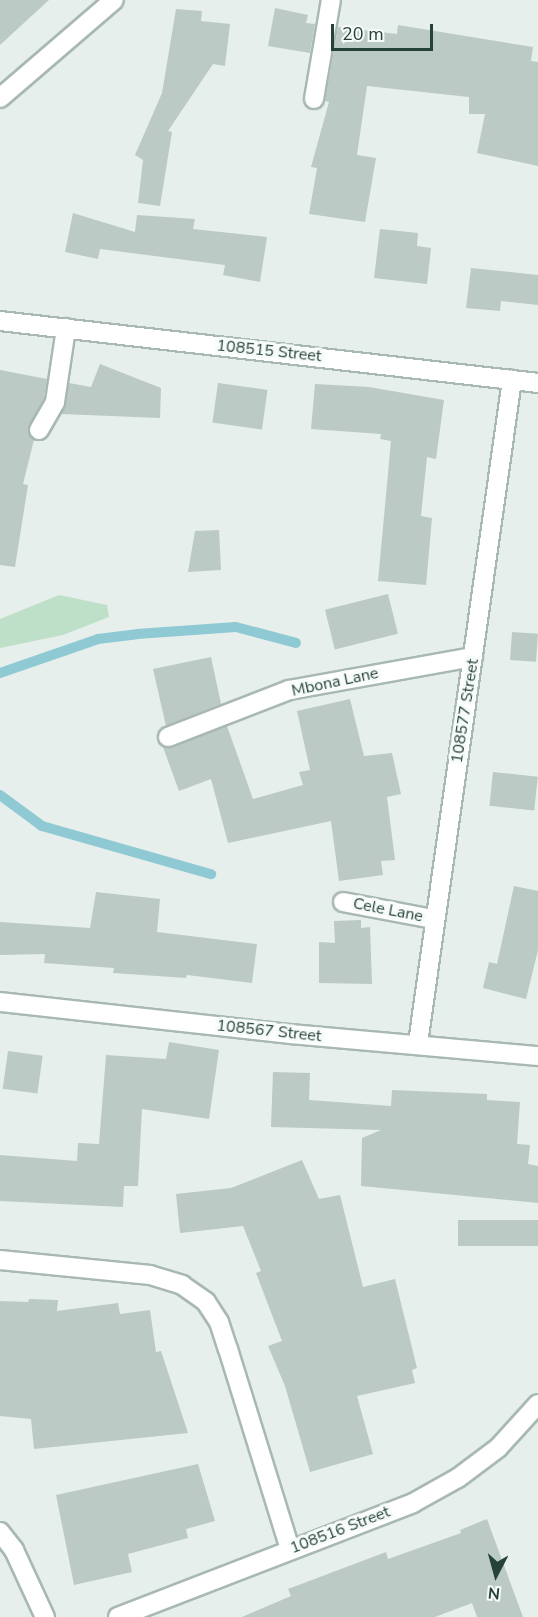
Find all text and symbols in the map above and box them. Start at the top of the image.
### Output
scale bar [334,12,436,50]
text: 20 m [342,22,384,46]
street label: 108515 Street [216,336,322,366]
street label: 108577 Street [447,657,483,765]
street label: Mbona Lane [290,663,380,701]
street label: Cele Lane [351,894,425,926]
street label: 108567 Street [216,1016,322,1046]
street label: 108516 Street [287,1502,393,1558]
north arrow [466,1545,526,1605]
text: N [487,1581,501,1604]

